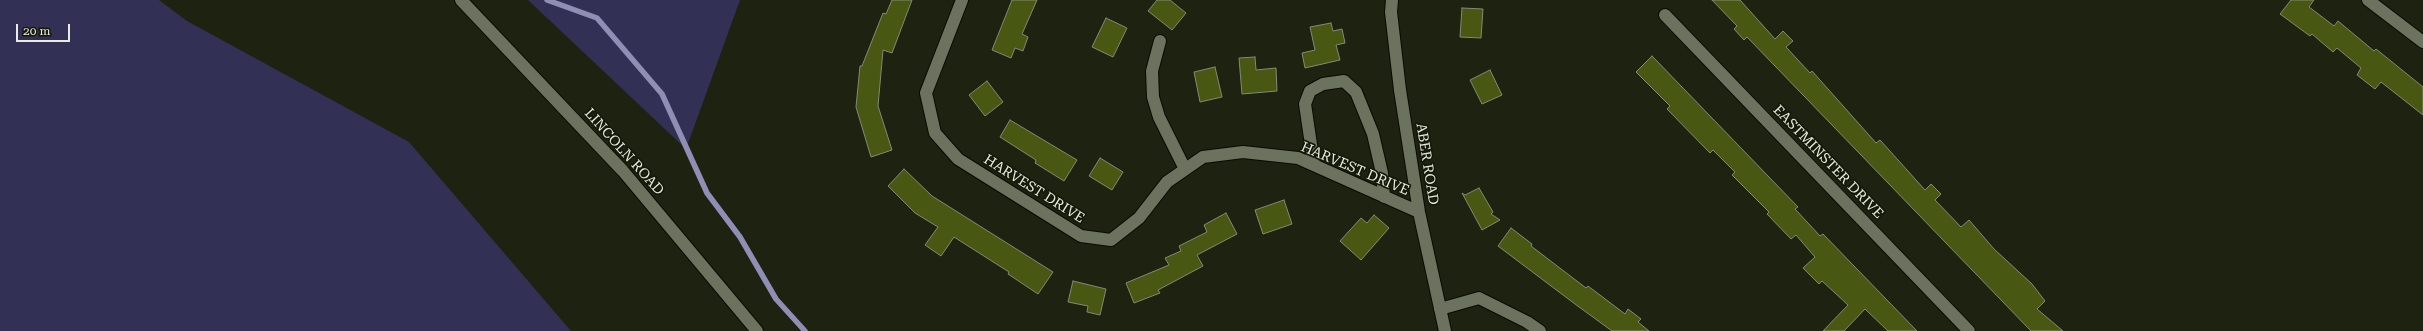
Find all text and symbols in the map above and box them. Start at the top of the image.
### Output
scale bar [18,16,72,42]
text: 20 m [23,24,50,38]
street label: EASTMINSTER DRIVE [1769,102,1887,222]
street label: LINCOLN ROAD [581,105,667,199]
street label: ABER ROAD [1412,122,1442,206]
street label: HARVEST DRIVE [1298,139,1412,199]
street label: HARVEST DRIVE [980,151,1088,227]

